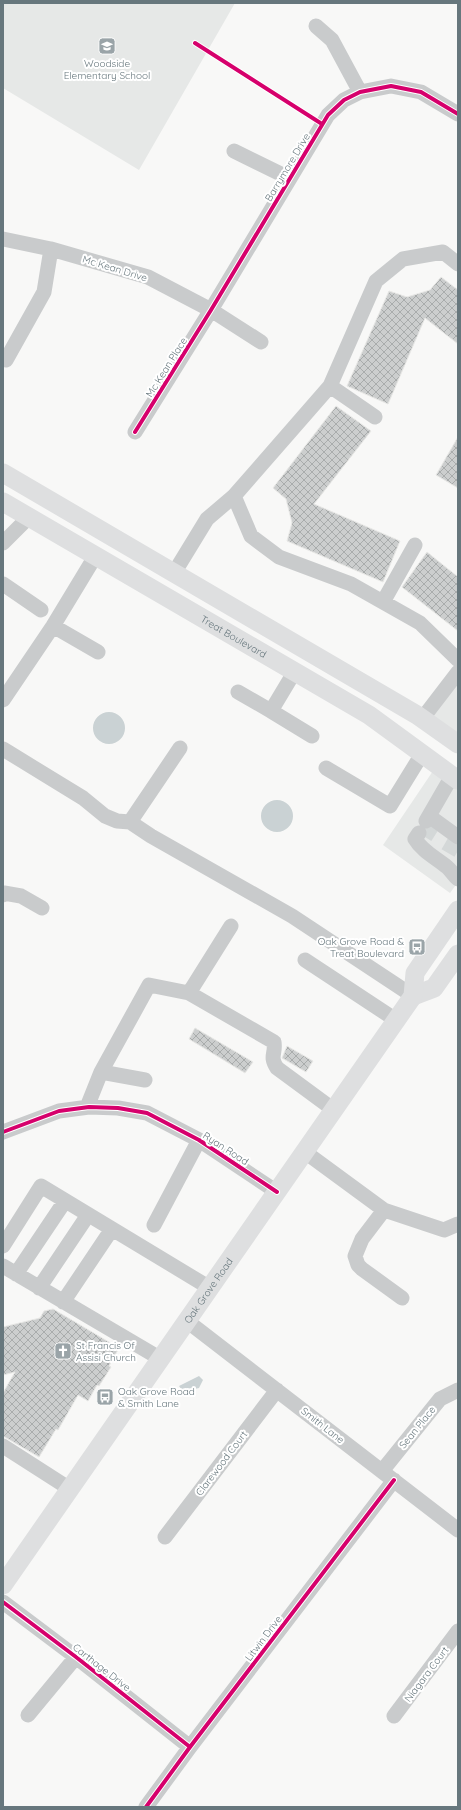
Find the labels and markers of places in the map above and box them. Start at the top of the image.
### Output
school or university icon: Woodside Elementary School [97,36,117,56]
place label: Woodside Elementary School [64,57,150,82]
place label: Oak Grove Road & Treat Boulevard [318,935,404,960]
bus stop icon: Oak Grove Road & Treat Boulevard [407,937,427,957]
place label: St Francis Of Assisi Church [76,1339,136,1364]
church icon: St Francis Of Assisi Church [53,1341,73,1361]
place label: Oak Grove Road & Smith Lane [118,1385,195,1410]
bus stop icon: Oak Grove Road & Smith Lane [95,1387,115,1407]

